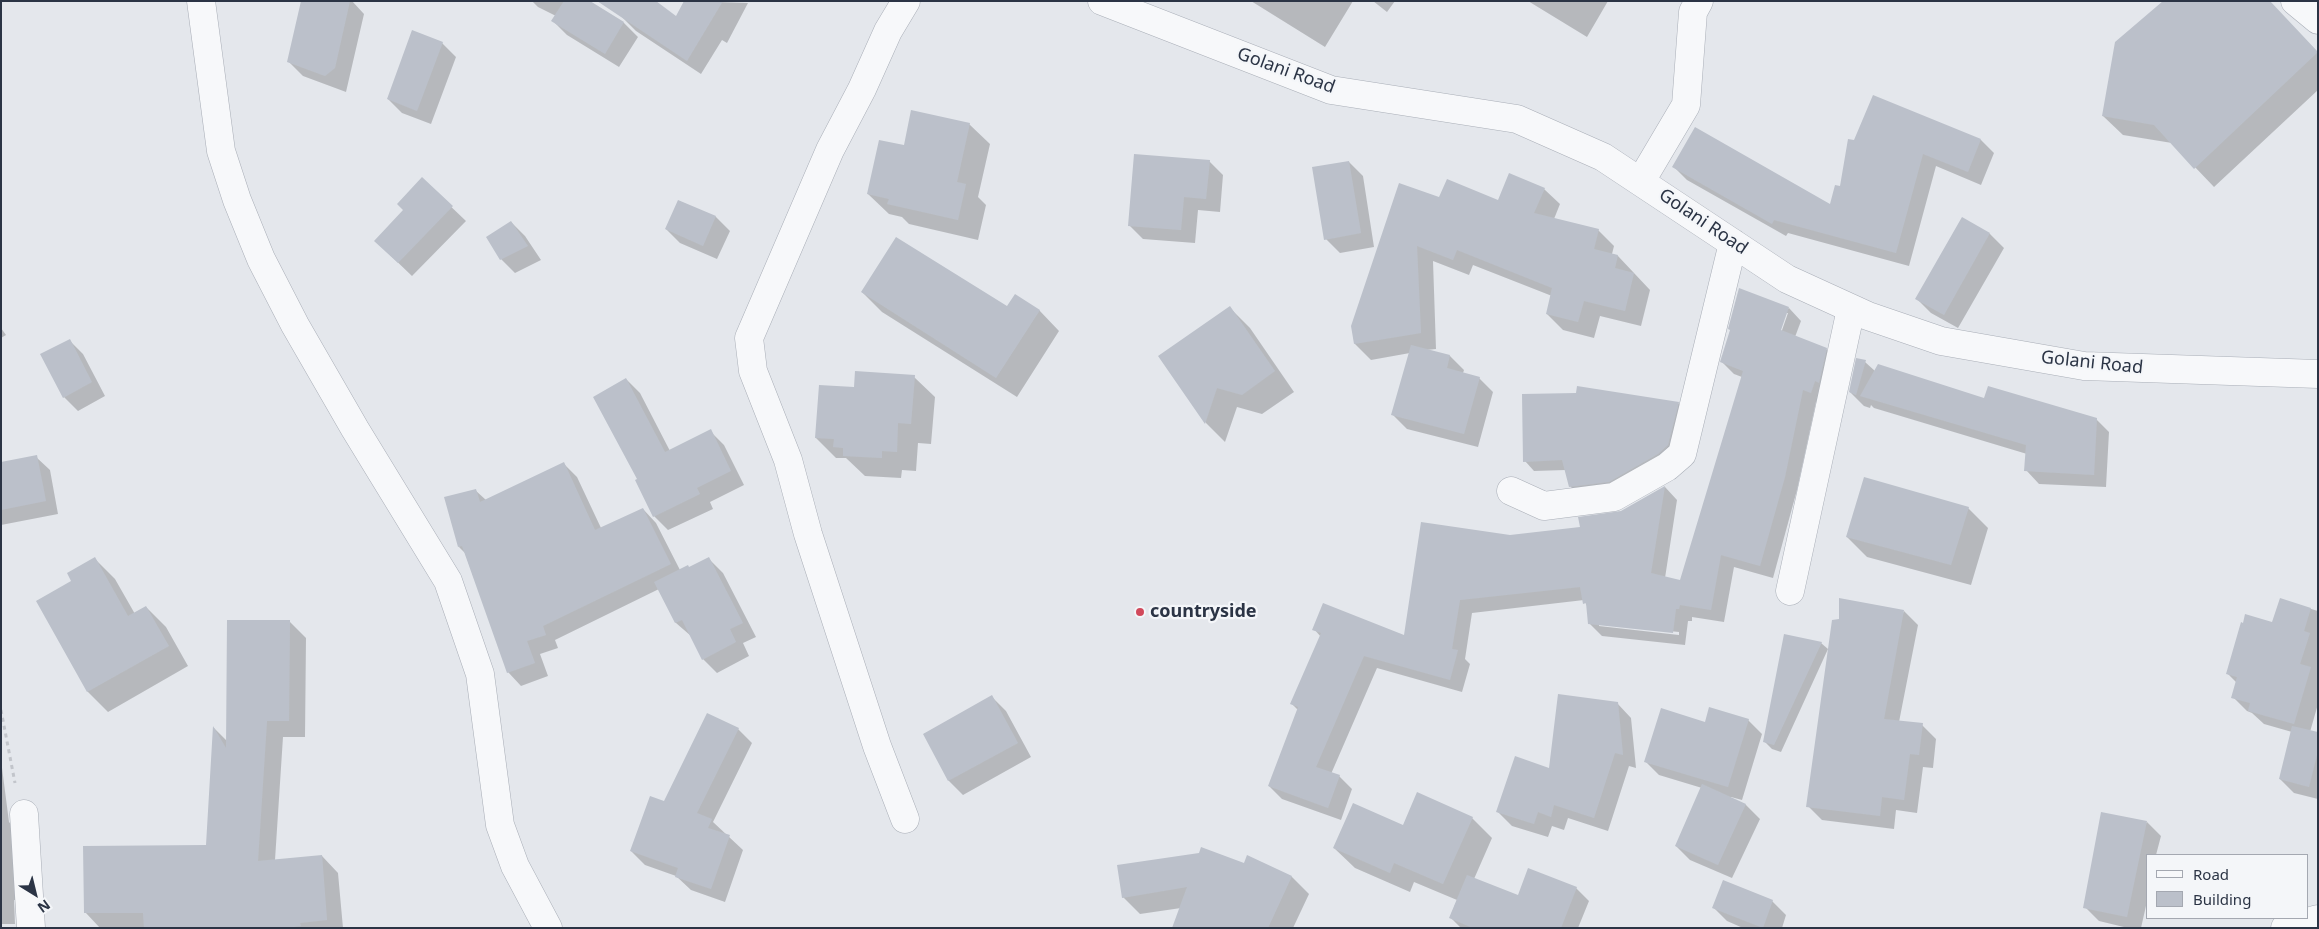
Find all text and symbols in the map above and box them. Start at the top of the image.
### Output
street label: Golani Road [1234,43,1338,99]
street label: Golani Road [1654,184,1752,260]
street label: Golani Road [2040,347,2144,379]
place label: countryside [1150,601,1257,623]
marker: countryside [1134,606,1146,618]
legend [2146,854,2309,919]
text: Road [2193,864,2229,884]
north arrow [10,869,60,919]
text: Building [2193,889,2251,909]
text: N [34,896,54,918]

